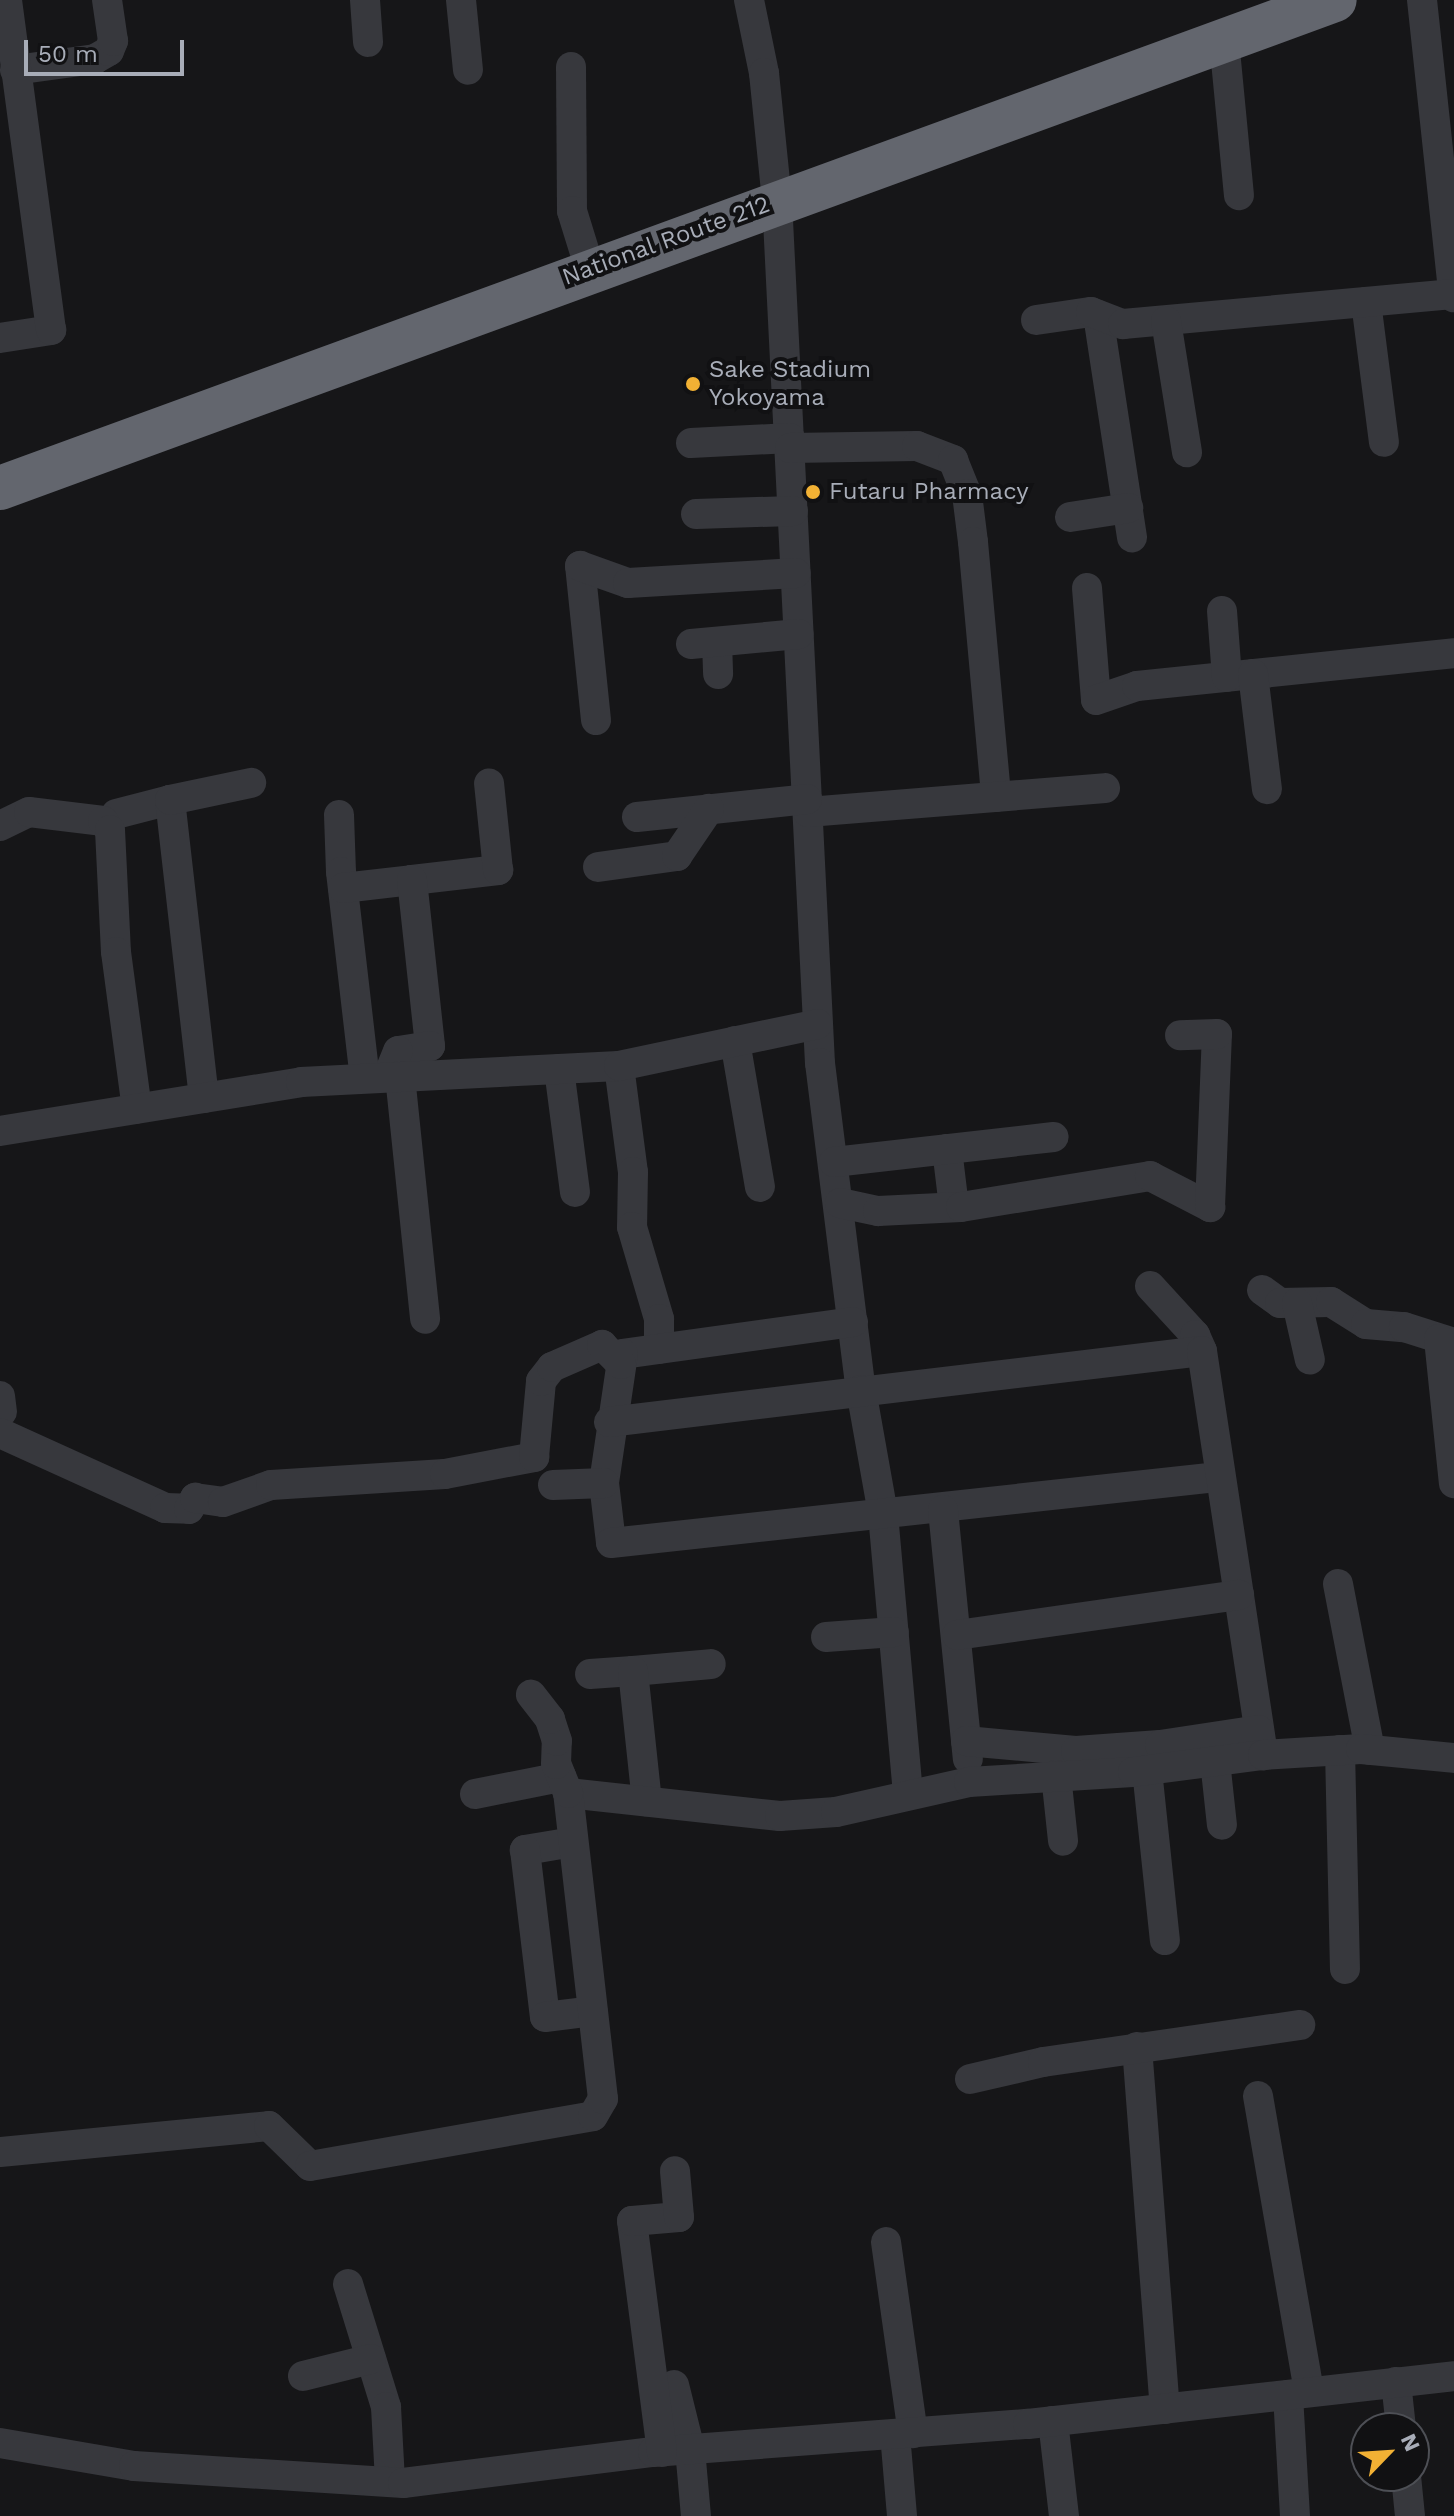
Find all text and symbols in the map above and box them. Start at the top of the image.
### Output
scale bar [28,24,188,74]
text: 50 m [38,40,98,68]
street label: National Route 212 [558,190,774,292]
place label: Sake Stadium Yokoyama [709,356,871,412]
marker: Sake Stadium Yokoyama [684,375,702,393]
place label: Futaru Pharmacy [829,478,1029,506]
marker: Futaru Pharmacy [804,483,822,501]
north arrow [1350,2412,1430,2492]
text: N [1396,2430,1425,2455]

